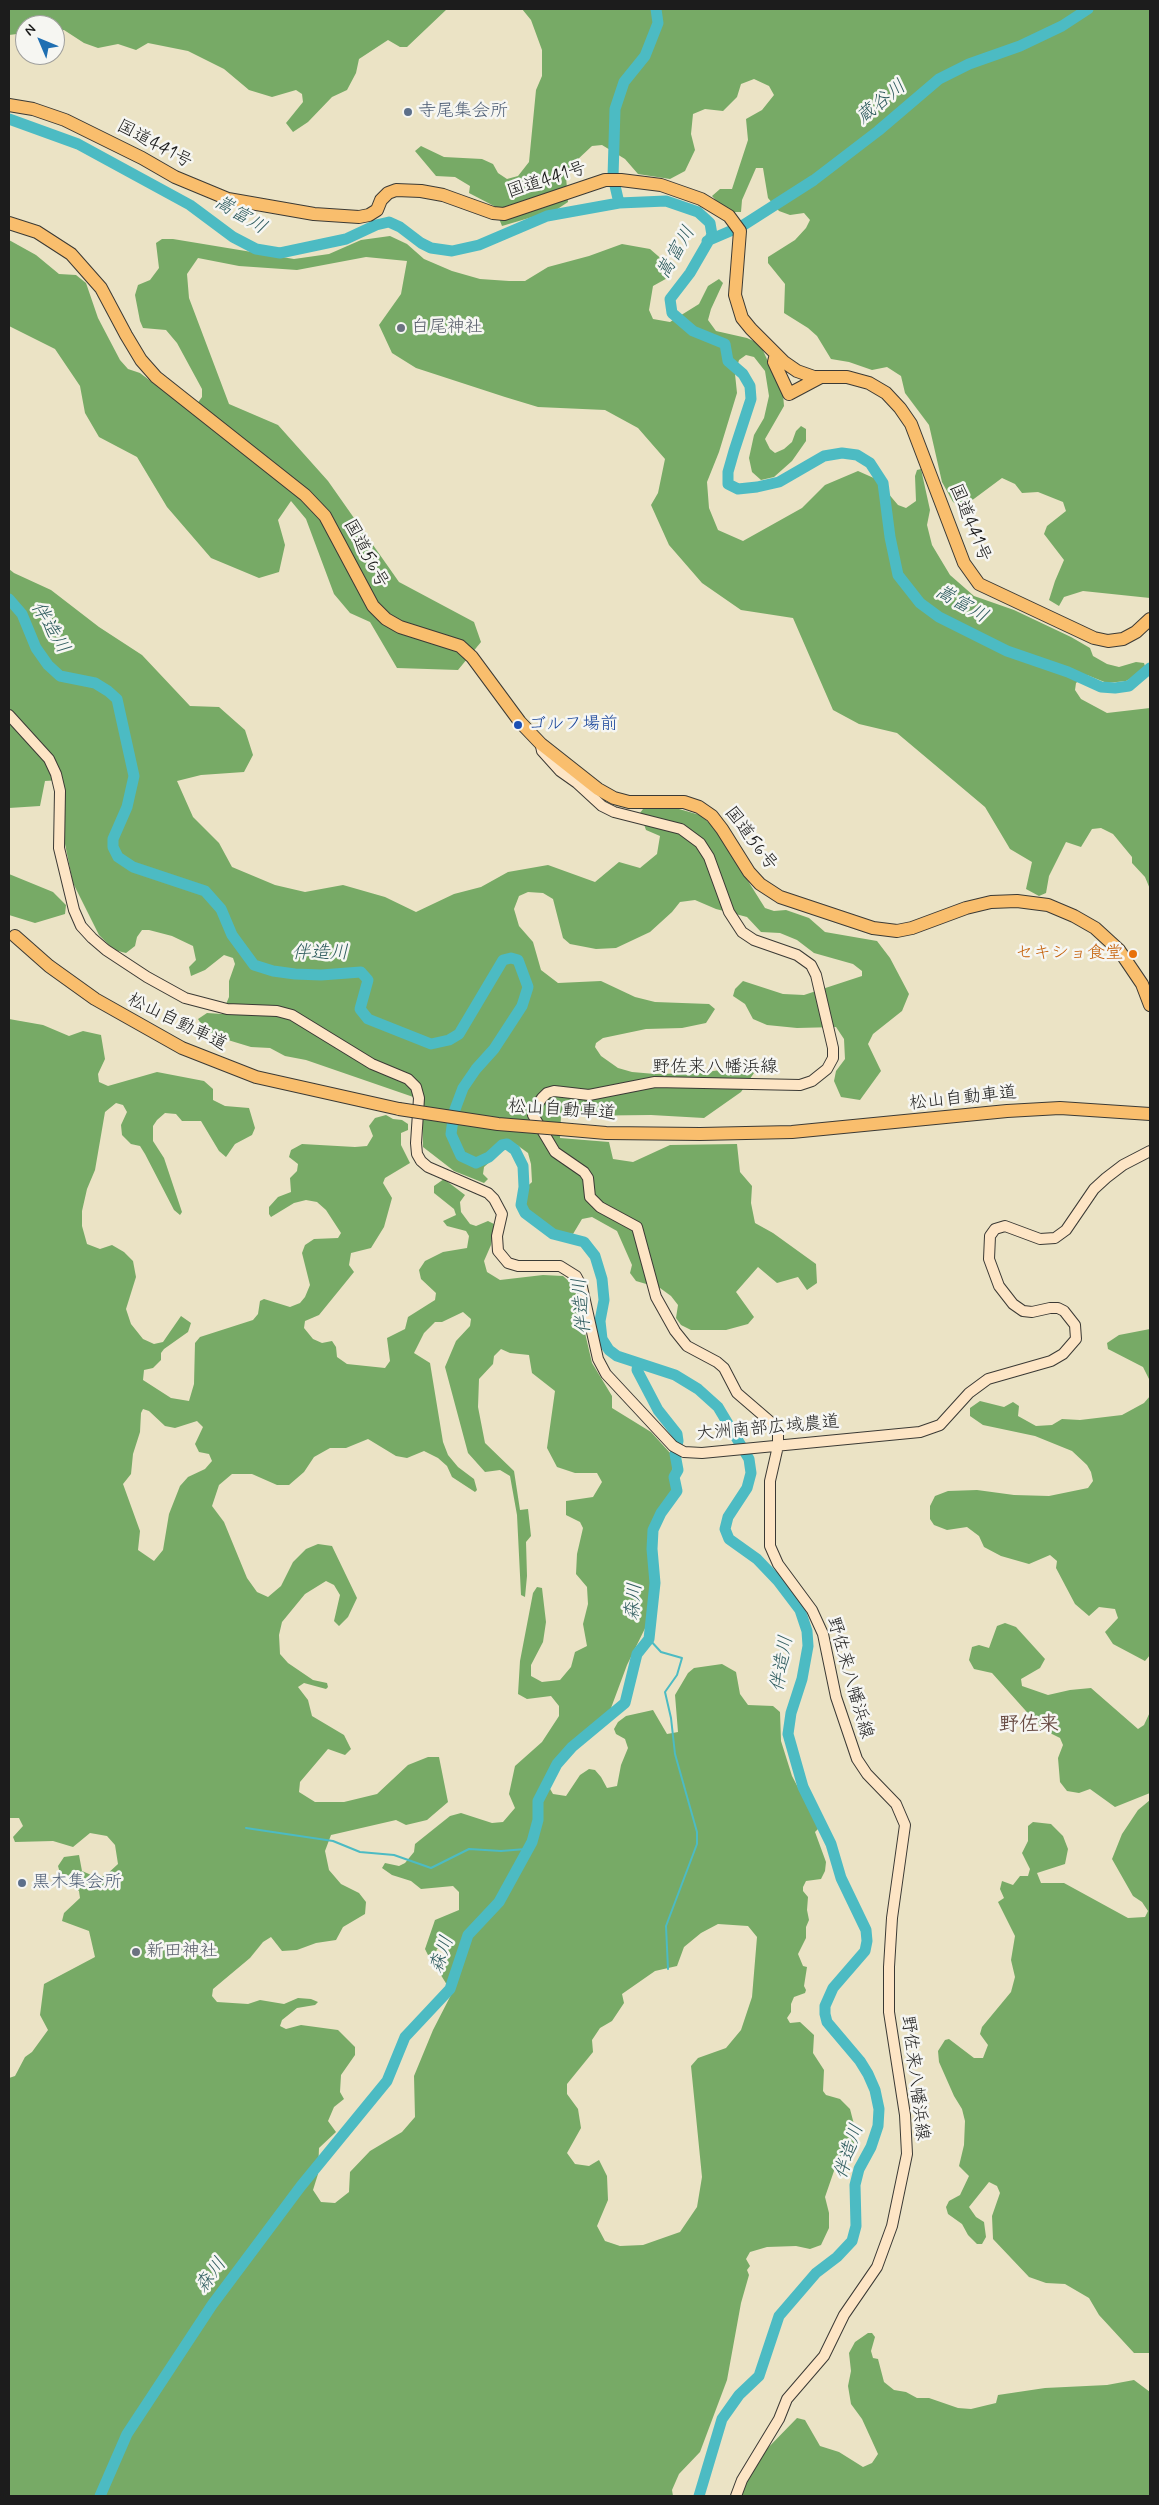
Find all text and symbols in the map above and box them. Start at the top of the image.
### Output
north arrow [15,15,65,65]
text: N [20,20,40,40]
water label: 蔵谷川 [853,76,911,130]
place label: 寺尾集会所 [418,101,508,123]
marker: 寺尾集会所 [402,106,414,118]
street label: 国道441号 [113,116,195,174]
street label: 国道441号 [504,158,590,204]
water label: 嵩富川 [210,192,270,240]
water label: 嵩富川 [653,223,701,283]
place label: 白尾神社 [411,317,483,339]
marker: 白尾神社 [395,322,407,334]
street label: 国道441号 [944,481,994,565]
street label: 国道56号 [338,516,392,592]
water label: 嵩富川 [931,581,991,629]
water label: 伴造川 [25,598,73,658]
place label: ゴルフ場前 [528,714,618,736]
marker: ゴルフ場前 [512,719,524,731]
street label: 国道56号 [719,803,781,875]
water label: 伴造川 [292,943,348,965]
place label: セキショ食堂 [1015,943,1123,965]
marker: セキショ食堂 [1127,948,1139,960]
street label: 松山自動車道 [124,990,230,1056]
street label: 野佐来八幡浜線 [652,1057,778,1079]
street label: 松山自動車道 [908,1083,1018,1115]
street label: 松山自動車道 [507,1096,617,1126]
water label: 伴造川 [569,1277,597,1335]
street label: 大洲南部広域農道 [695,1412,841,1446]
water label: 森川 [622,1582,648,1622]
street label: 野佐来八幡浜線 [821,1614,877,1742]
water label: 伴造川 [767,1634,799,1694]
district label: 野佐来 [999,1714,1059,1738]
place label: 黒木集会所 [32,1872,122,1894]
marker: 黒木集会所 [16,1877,28,1889]
water label: 森川 [426,1933,460,1977]
place label: 新田神社 [146,1941,218,1963]
marker: 新田神社 [130,1946,142,1958]
street label: 野佐来八幡浜線 [896,2014,932,2142]
water label: 伴造川 [830,2121,870,2183]
water label: 森川 [192,2254,232,2298]

